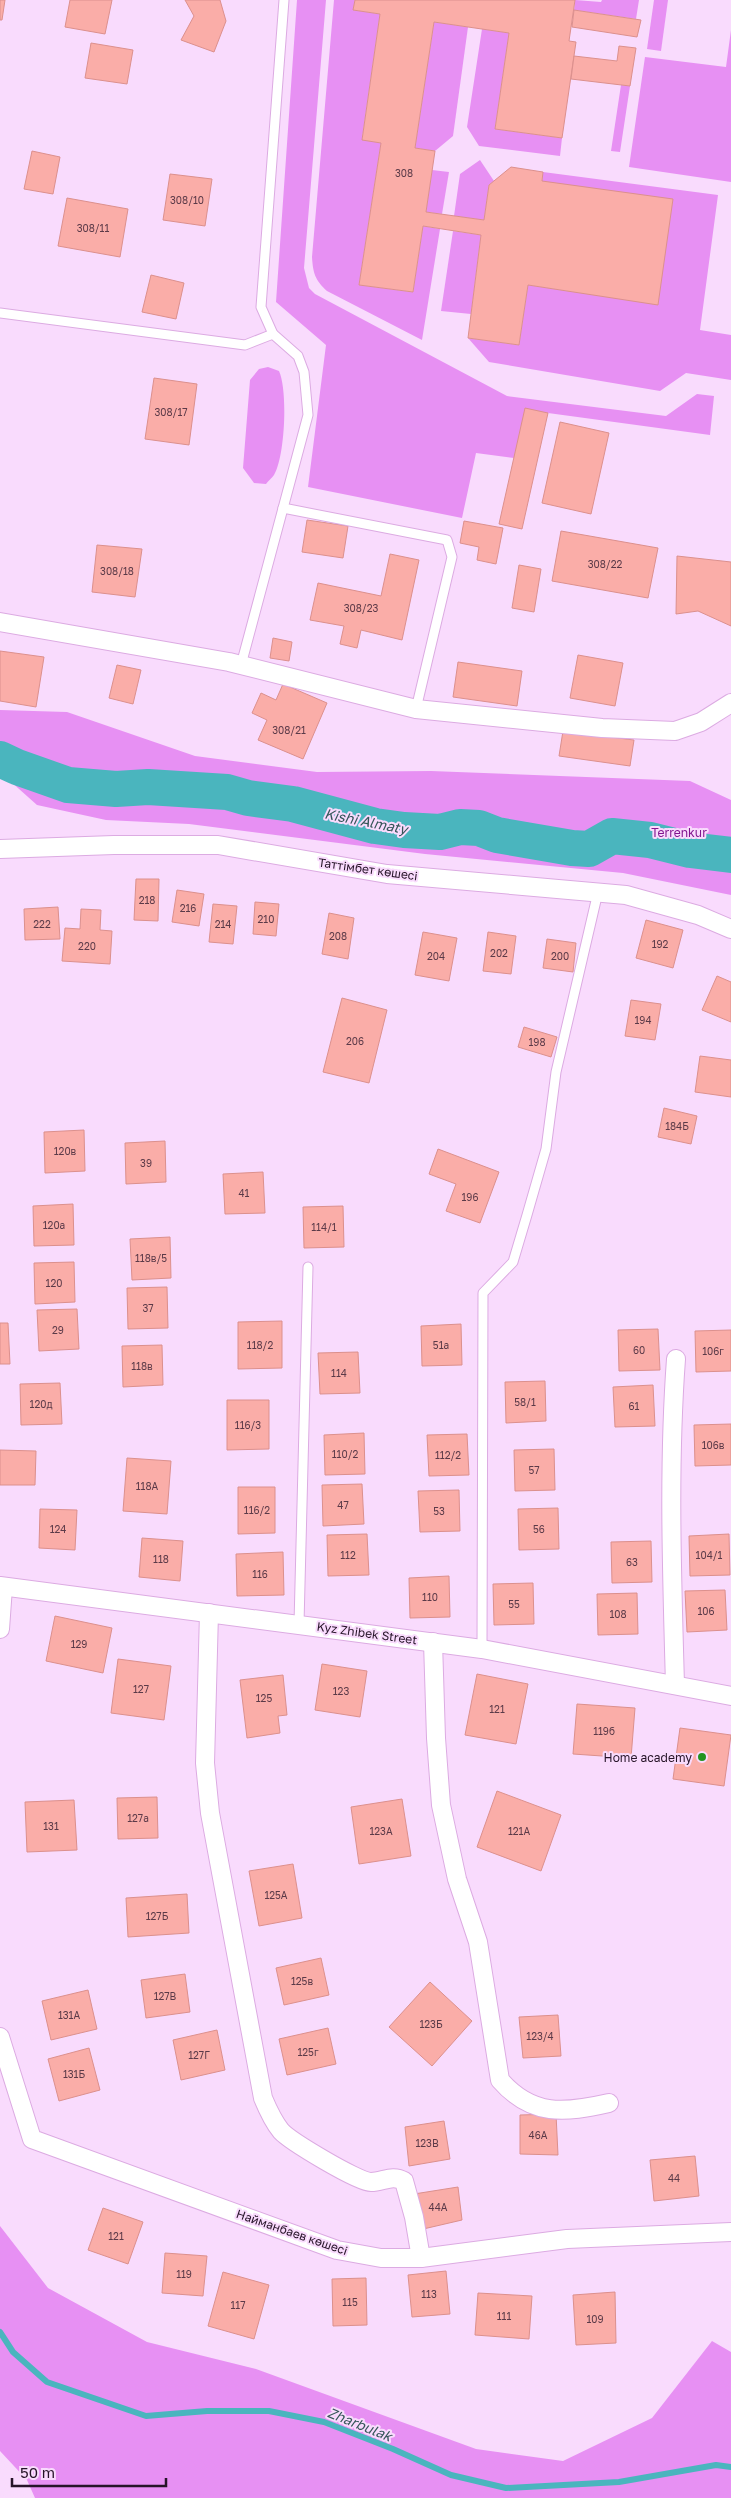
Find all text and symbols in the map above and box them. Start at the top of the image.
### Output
house number: 308 [395,167,413,179]
house number: 308/10 [170,194,204,206]
house number: 308/11 [77,222,109,234]
house number: 308/17 [154,406,188,418]
house number: 308/22 [588,558,622,570]
house number: 308/18 [100,565,134,577]
house number: 308/23 [344,602,378,614]
house number: 308/21 [272,724,306,736]
water label: Kіshі Almaty [323,805,411,838]
park label: Terrenkur [651,825,707,840]
street label: Таттімбет көшесі [317,855,419,883]
house number: 218 [139,894,155,906]
house number: 216 [180,902,196,914]
house number: 210 [258,913,274,925]
house number: 222 [33,918,51,930]
house number: 214 [215,918,231,930]
house number: 208 [329,930,347,942]
house number: 192 [652,938,669,950]
house number: 220 [78,940,96,952]
house number: 202 [490,947,508,959]
house number: 204 [427,950,445,962]
house number: 200 [551,950,569,962]
house number: 194 [635,1014,652,1026]
house number: 206 [346,1035,364,1047]
house number: 198 [529,1036,546,1048]
house number: 184Б [665,1120,689,1132]
house number: 120в [54,1145,77,1157]
house number: 39 [140,1157,152,1169]
house number: 41 [239,1187,250,1199]
house number: 196 [462,1191,478,1203]
house number: 120а [43,1219,65,1231]
house number: 114/1 [311,1221,337,1233]
house number: 118в/5 [135,1252,167,1264]
house number: 120 [46,1277,62,1289]
house number: 37 [142,1302,154,1314]
house number: 29 [52,1324,64,1336]
house number: 118/2 [247,1339,273,1351]
house number: 51а [433,1339,449,1351]
house number: 60 [633,1344,645,1356]
house number: 106г [702,1345,724,1357]
house number: 118в [131,1360,153,1372]
house number: 114 [331,1367,347,1379]
house number: 58/1 [514,1396,536,1408]
house number: 120д [30,1398,52,1410]
house number: 61 [629,1400,640,1412]
house number: 116/3 [235,1419,261,1431]
house number: 106в [702,1439,725,1451]
house number: 110/2 [332,1448,358,1460]
house number: 112/2 [435,1449,461,1461]
house number: 57 [528,1464,540,1476]
house number: 118А [136,1480,159,1492]
house number: 47 [337,1499,349,1511]
house number: 116/2 [244,1504,270,1516]
house number: 53 [433,1505,445,1517]
house number: 124 [50,1523,66,1535]
house number: 56 [533,1523,545,1535]
house number: 112 [340,1549,356,1561]
house number: 104/1 [696,1549,723,1561]
house number: 118 [153,1553,169,1565]
house number: 63 [626,1556,638,1568]
house number: 116 [252,1568,268,1580]
house number: 110 [422,1591,438,1603]
house number: 55 [508,1598,520,1610]
house number: 106 [697,1605,715,1617]
house number: 108 [609,1608,627,1620]
street label: Kyz Zhibek Street [316,1619,418,1647]
house number: 129 [71,1638,87,1650]
house number: 127 [133,1683,149,1695]
house number: 123 [333,1685,349,1697]
house number: 125 [256,1692,272,1704]
house number: 121 [489,1703,505,1715]
house number: 119б [593,1725,615,1737]
place label: Home academy [604,1750,692,1765]
marker: Home academy [696,1751,708,1763]
house number: 127а [127,1812,149,1824]
house number: 131 [43,1820,59,1832]
house number: 123А [369,1825,393,1837]
house number: 121А [508,1825,530,1837]
house number: 125А [264,1889,288,1901]
house number: 127Б [146,1910,169,1922]
house number: 125в [291,1975,313,1987]
house number: 127В [154,1990,177,2002]
house number: 131А [58,2009,80,2021]
house number: 123Б [419,2018,443,2030]
house number: 123/4 [526,2030,554,2042]
house number: 125г [297,2046,319,2058]
house number: 127Г [188,2049,210,2061]
house number: 131Б [63,2068,85,2080]
house number: 46А [529,2129,548,2141]
house number: 123В [415,2137,439,2149]
house number: 44 [668,2172,680,2184]
house number: 44А [429,2201,448,2213]
street label: Найманбаев көшесі [234,2206,350,2258]
house number: 121 [108,2230,124,2242]
house number: 119 [176,2268,192,2280]
house number: 113 [421,2288,437,2300]
house number: 115 [342,2296,358,2308]
house number: 117 [231,2299,246,2311]
house number: 111 [497,2310,511,2322]
house number: 109 [586,2313,604,2325]
water label: Zharbulak [325,2403,397,2445]
scale bar [12,2456,166,2488]
text: 50 m [20,2463,55,2481]

